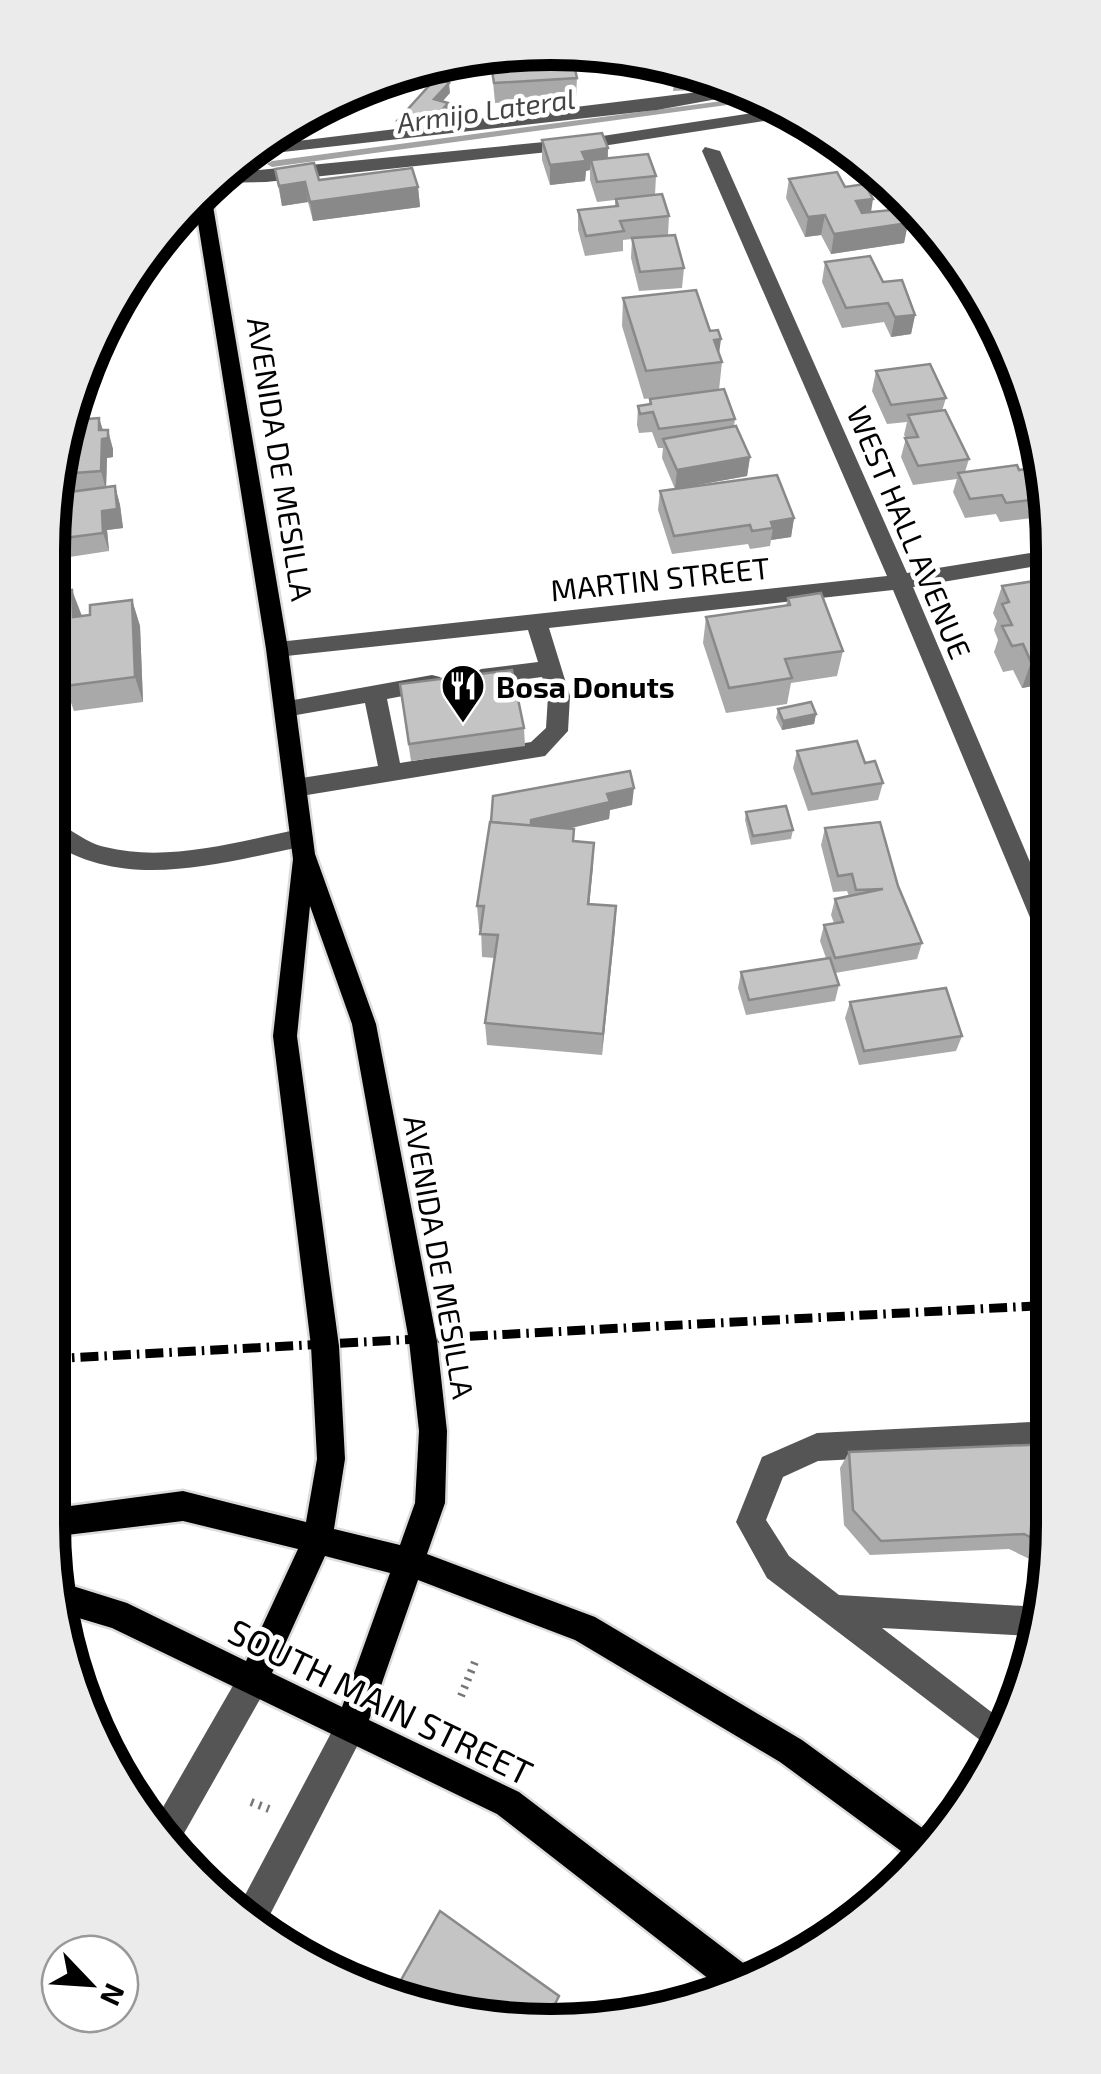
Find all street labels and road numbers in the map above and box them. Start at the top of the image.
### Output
street label: AVENIDA DE MESILLA [241,315,321,604]
street label: WEST HALL AVENUE [840,400,980,664]
street label: MARTIN STREET [549,549,771,607]
street label: AVENIDA DE MESILLA [397,1113,483,1402]
street label: SOUTH MAIN STREET [222,1609,540,1793]

